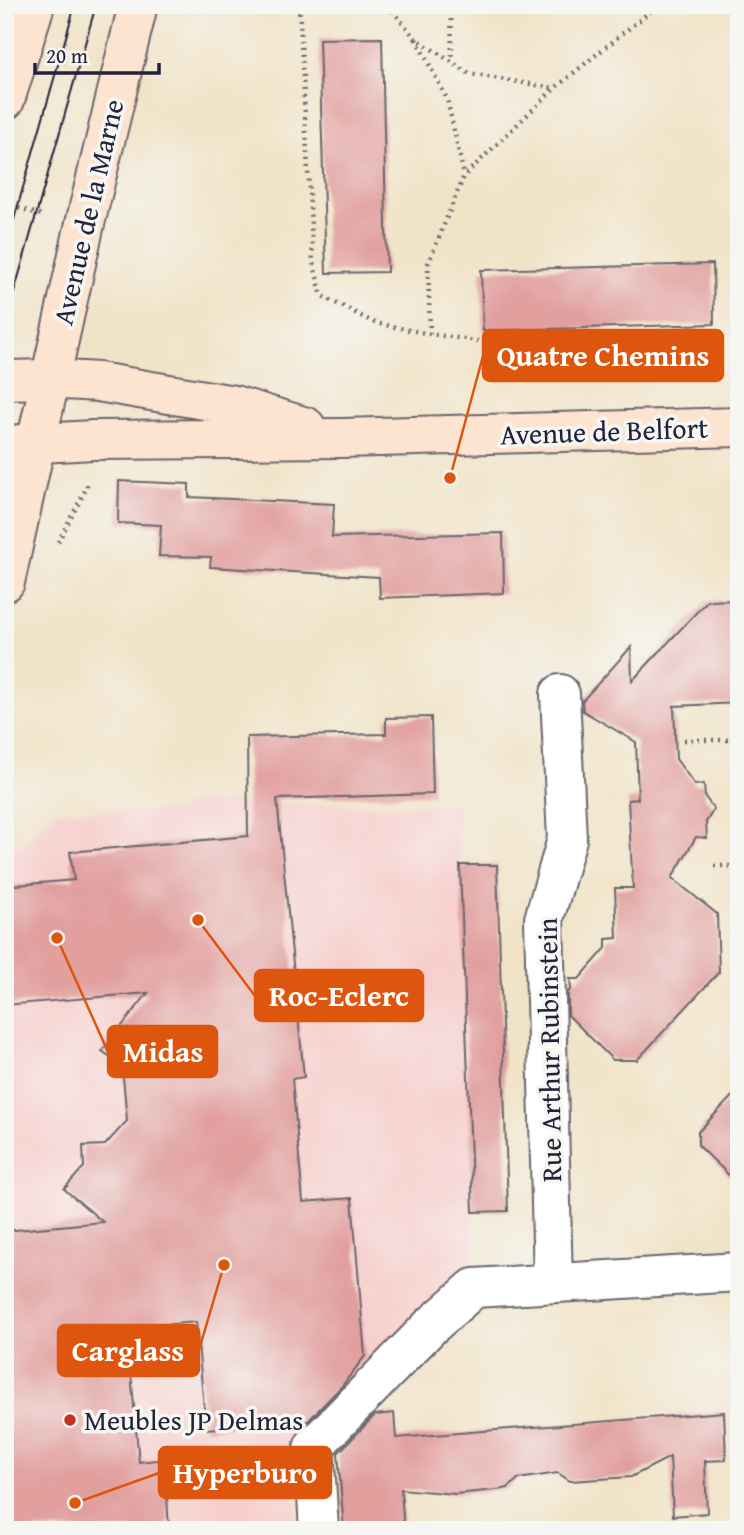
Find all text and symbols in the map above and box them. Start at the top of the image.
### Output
scale bar [35,32,159,76]
text: 20 m [46,40,88,71]
street label: Avenue de la Marne [42,95,133,329]
callout: Quatre Chemins [483,330,723,381]
text: Quatre Chemins [497,333,709,377]
street label: Avenue de Belfort [499,406,709,455]
street label: Rue Arthur Rubinstein [526,917,571,1183]
callout: Roc-Eclerc [255,970,423,1021]
text: Roc-Eclerc [269,973,409,1017]
callout: Midas [108,1026,217,1077]
text: Midas [123,1029,203,1073]
callout: Carglass [58,1325,199,1376]
text: Carglass [72,1328,184,1372]
place label: Meubles JP Delmas [84,1399,303,1440]
marker: Meubles JP Delmas [62,1412,78,1428]
callout: Hyperburo [159,1447,331,1498]
text: Hyperburo [173,1450,317,1494]

